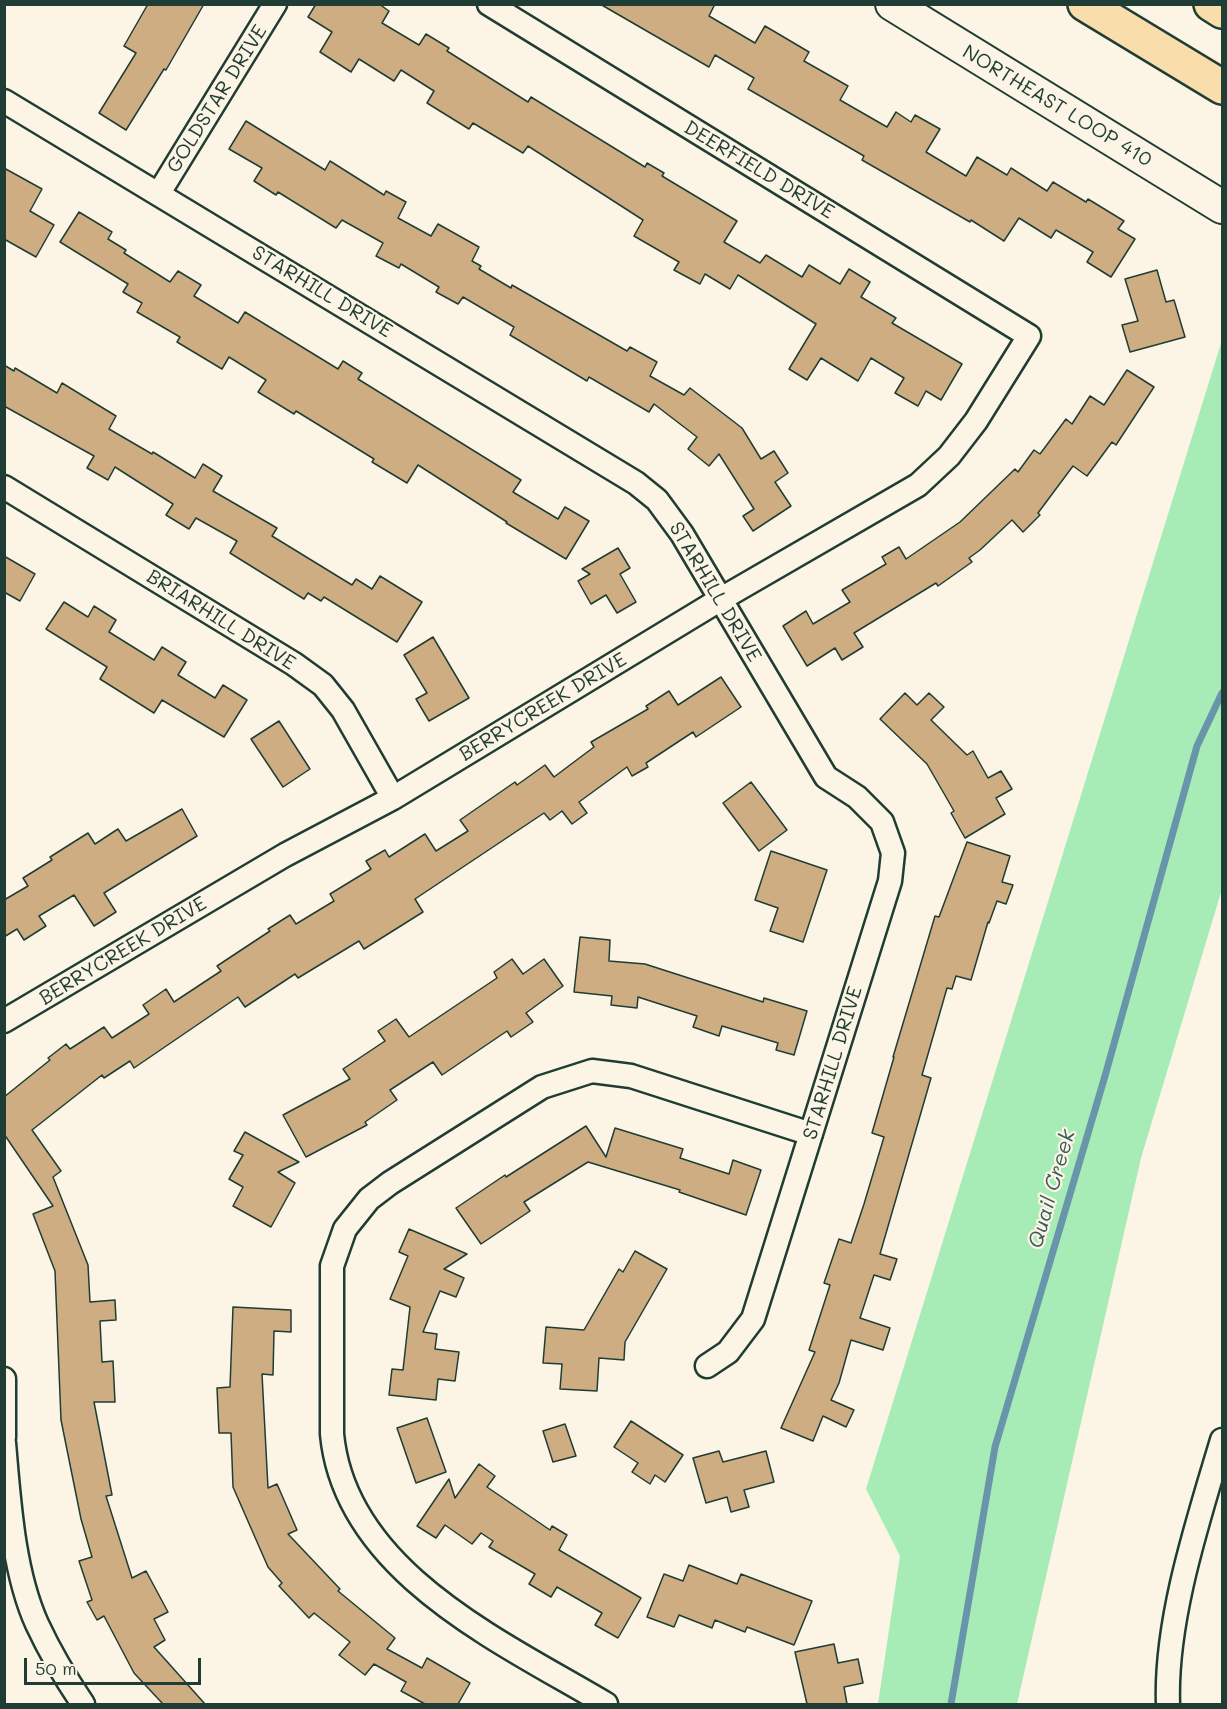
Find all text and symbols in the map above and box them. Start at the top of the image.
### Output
street label: GOLDSTAR DRIVE [162,21,272,177]
street label: NORTHEAST LOOP 410 [958,40,1156,172]
street label: DEERFIELD DRIVE [679,116,839,224]
street label: STARHILL DRIVE [248,241,396,343]
street label: STARHILL DRIVE [664,518,766,666]
street label: BRIARHILL DRIVE [142,565,300,675]
street label: BERRYCREEK DRIVE [455,648,631,766]
street label: BERRYCREEK DRIVE [35,892,211,1010]
street label: STARHILL DRIVE [798,983,868,1143]
water label: Quail Creek [1023,1127,1081,1251]
scale bar [27,1646,204,1684]
text: 50 m [35,1656,77,1680]

